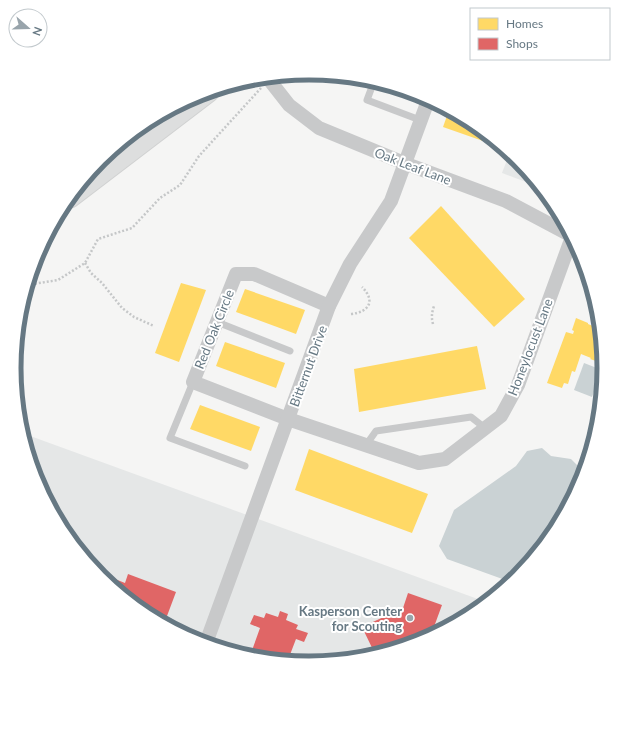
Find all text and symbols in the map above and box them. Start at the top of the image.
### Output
north arrow [8,8,48,48]
legend [470,8,610,60]
text: Homes [506,16,543,31]
text: N [30,25,45,38]
text: Shops [506,36,538,51]
street label: Oak Leaf Lane [372,144,454,188]
street label: Red Oak Circle [191,287,237,371]
street label: Honeylocust Lane [504,296,556,398]
street label: Bitternut Drive [286,323,330,409]
place label: Kasperson Center for Scouting [299,603,402,634]
marker: Kasperson Center for Scouting [405,613,415,623]

